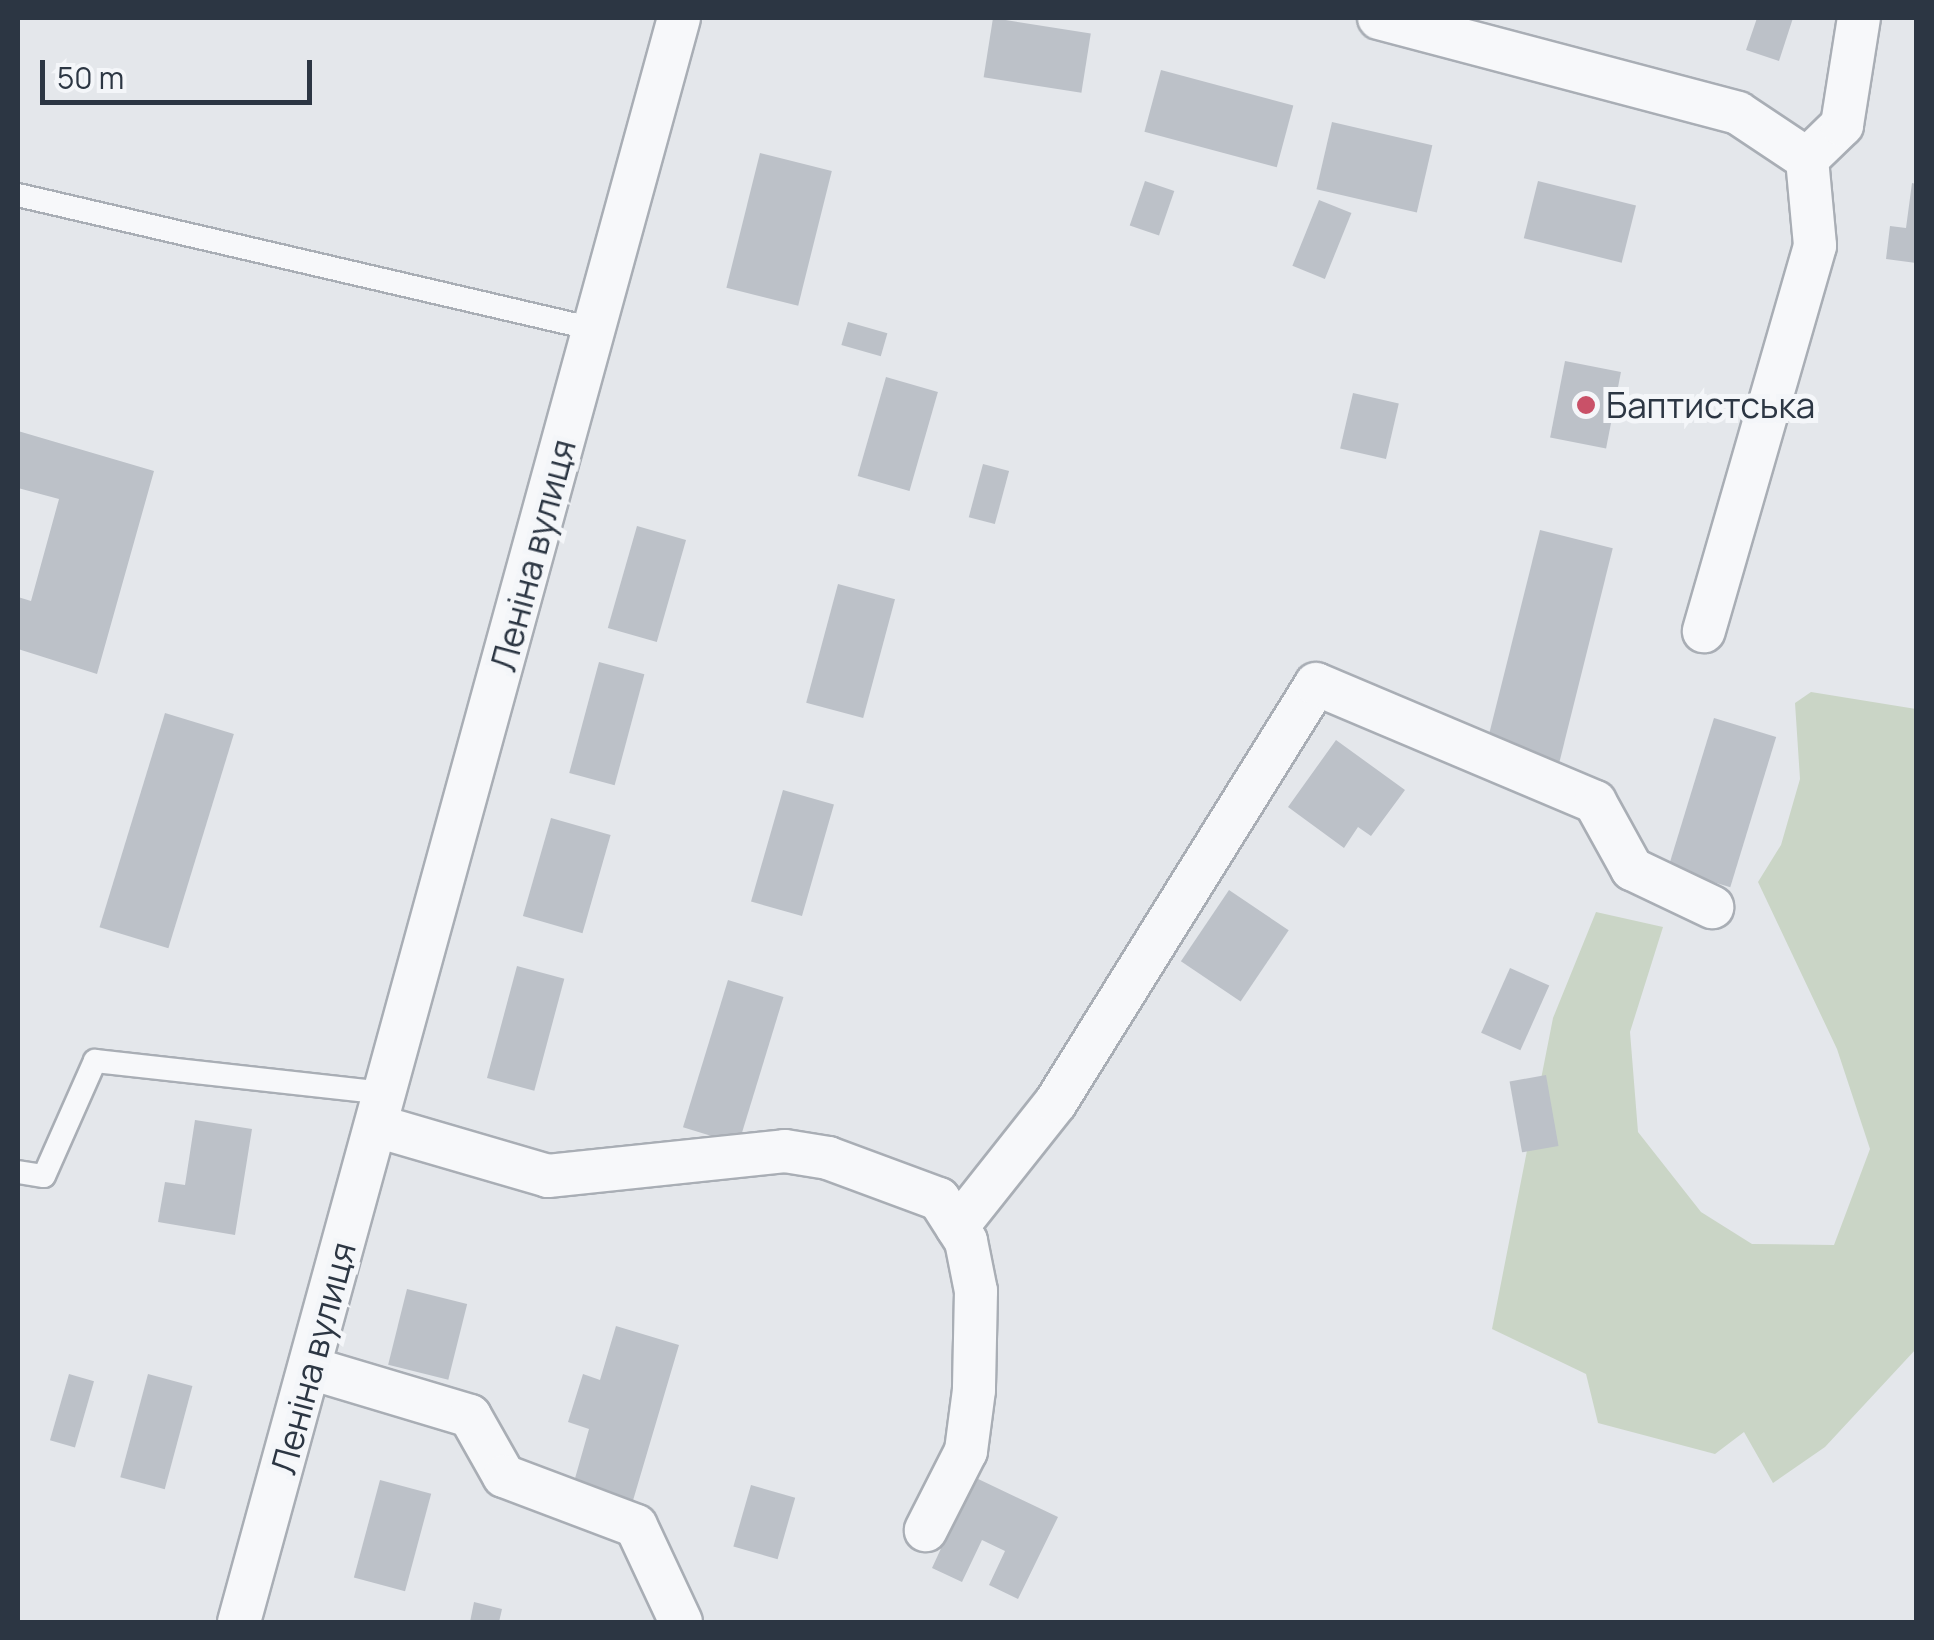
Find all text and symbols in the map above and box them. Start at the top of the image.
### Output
scale bar [45,40,318,102]
text: 50 m [57,57,124,98]
place label: Баптистська [1606,384,1815,426]
marker: Баптистська [1575,394,1597,416]
street label: Леніна вулиця [482,434,584,676]
street label: Леніна вулиця [262,1237,364,1479]

